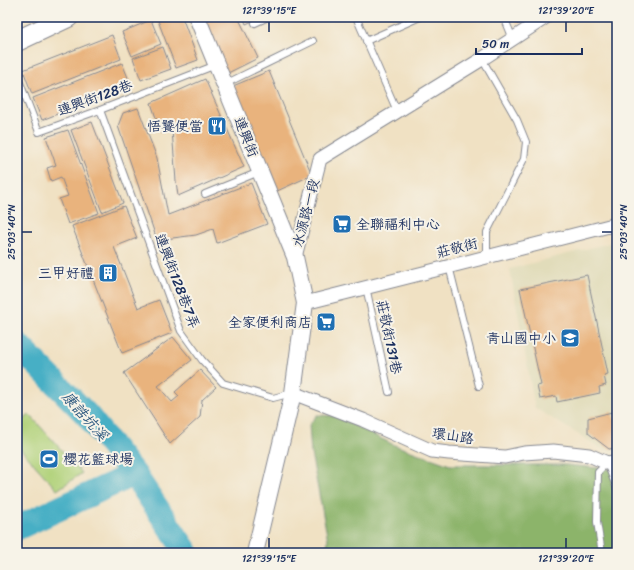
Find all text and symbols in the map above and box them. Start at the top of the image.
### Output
text: 121°39'15"E [242,2,297,20]
text: 121°39'20"E [538,2,595,20]
scale bar [476,30,582,56]
text: 50 m [482,33,509,55]
street label: 連興街128巷 [54,72,137,123]
street label: 連興街 [227,113,265,161]
place label: 悟饕便當 [147,114,203,139]
restaurant icon: 悟饕便當 [206,115,228,137]
street label: 水源路一段 [285,176,327,250]
text: 25°03'40"N [3,204,21,260]
text: 25°03'40"N [615,204,633,260]
place label: 全聯福利中心 [356,212,440,237]
supermarket icon: 全聯福利中心 [331,213,353,235]
street label: 連興街128巷7弄 [147,230,207,332]
street label: 莊敬街 [434,231,480,265]
place label: 三甲好禮 [38,261,94,286]
building icon: 三甲好禮 [97,262,119,284]
street label: 莊敬街131巷 [369,297,409,378]
place label: 全家便利商店 [228,310,312,335]
supermarket icon: 全家便利商店 [315,311,337,333]
place label: 青山國中小 [486,326,556,351]
school or university icon: 青山國中小 [559,327,581,349]
water label: 康誥坑溪 [55,385,115,448]
street label: 環山路 [430,420,476,452]
place label: 櫻花籃球場 [63,447,133,472]
sports icon: 櫻花籃球場 [38,448,60,470]
text: 121°39'15"E [242,550,297,568]
text: 121°39'20"E [538,550,595,568]

